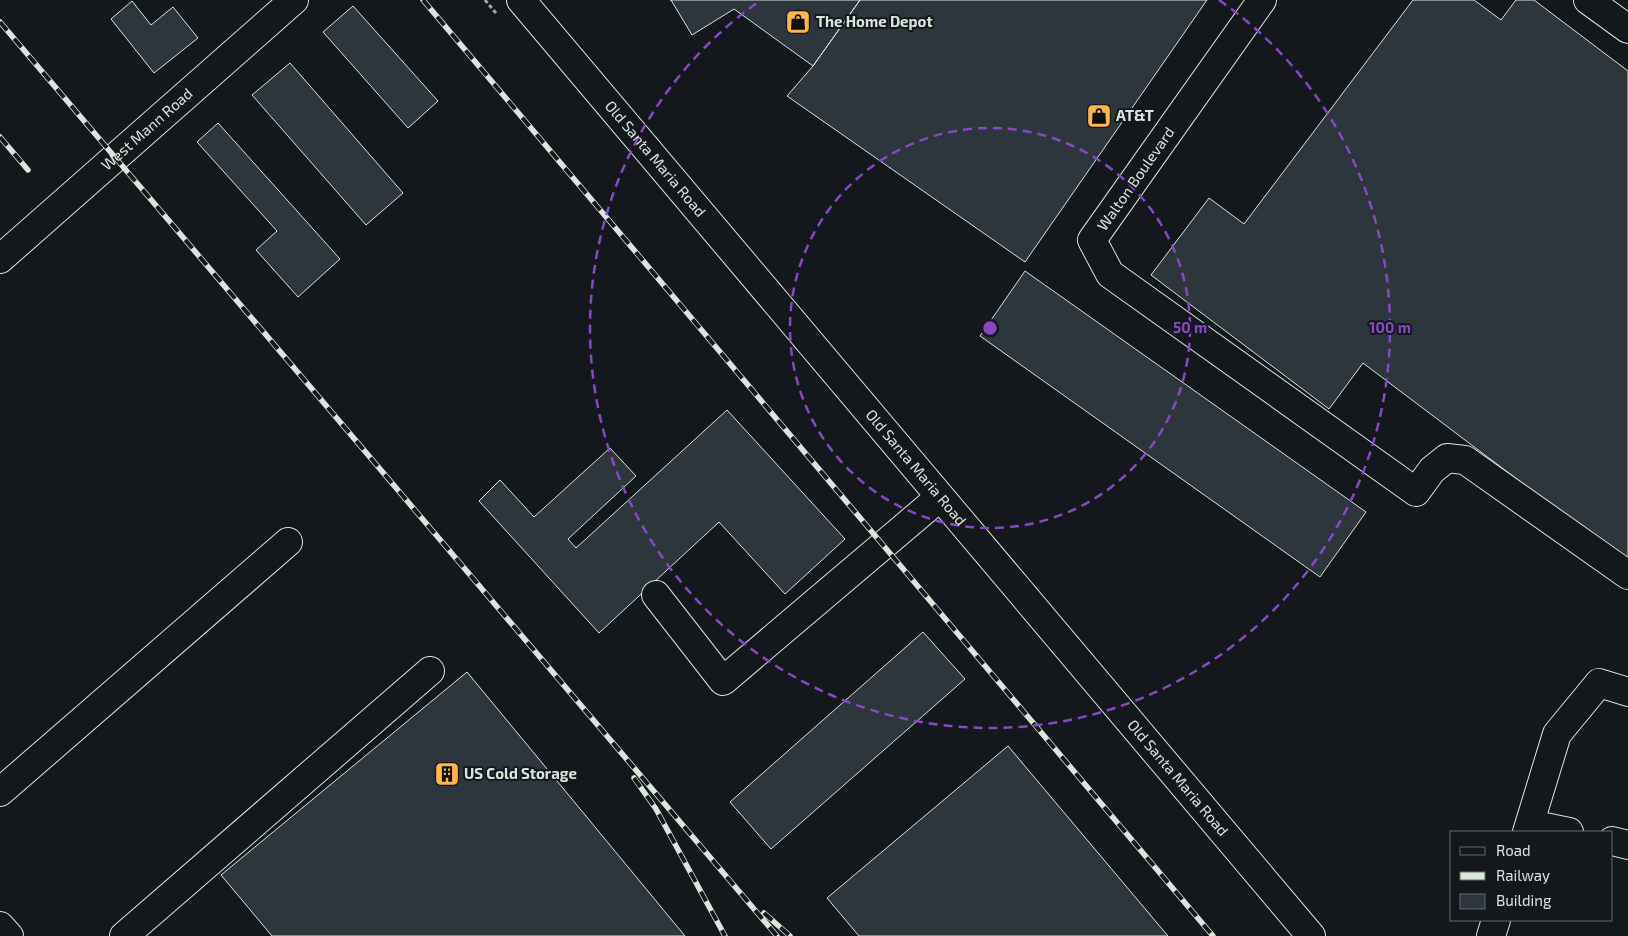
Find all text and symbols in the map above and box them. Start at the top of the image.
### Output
shop icon: The Home Depot [785,9,811,35]
place label: The Home Depot [816,12,933,30]
street label: West Mann Road [97,84,196,174]
street label: Old Santa Maria Road [602,97,710,220]
shop icon: AT&T [1086,103,1112,129]
place label: AT&T [1116,106,1154,124]
street label: Walton Boulevard [1093,123,1178,234]
text: 50 m [1173,318,1207,336]
text: 100 m [1369,318,1411,336]
centre of rings [981,319,999,337]
street label: Old Santa Maria Road [862,405,971,529]
street label: Old Santa Maria Road [1124,716,1233,839]
building icon: US Cold Storage [434,761,460,787]
place label: US Cold Storage [464,764,577,782]
legend [1450,831,1613,921]
text: Road [1496,841,1531,859]
text: Railway [1496,866,1550,884]
text: Building [1496,891,1552,909]

